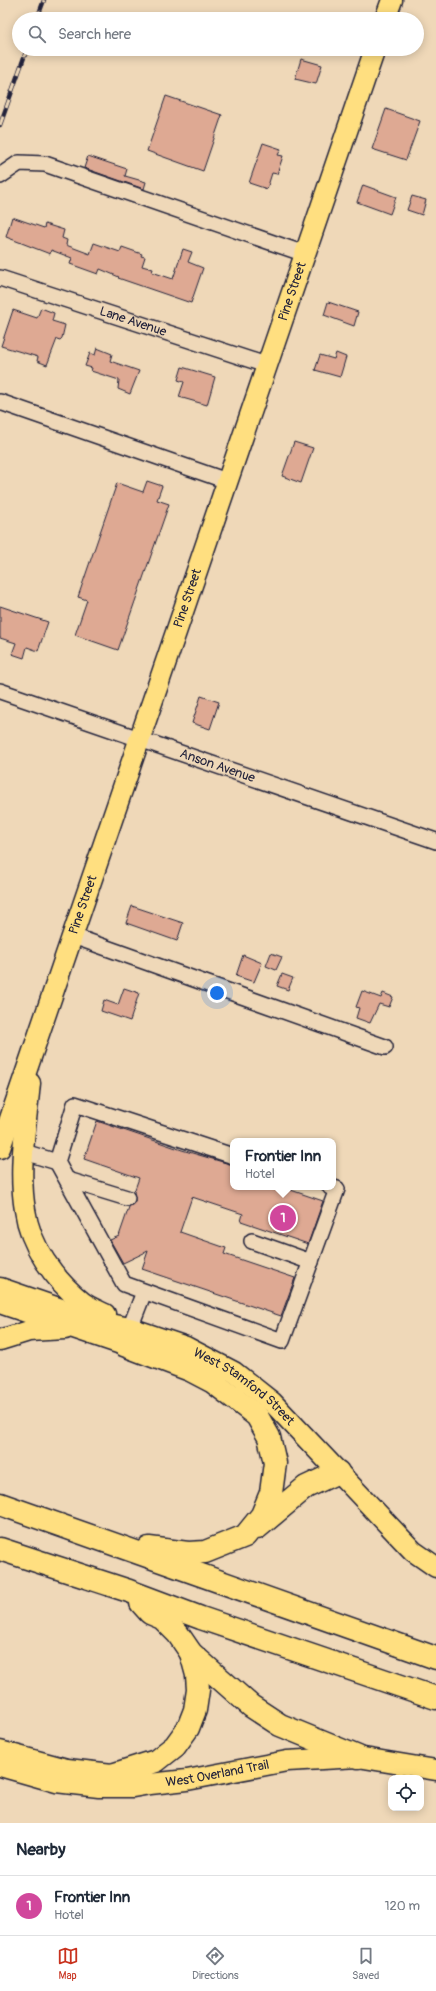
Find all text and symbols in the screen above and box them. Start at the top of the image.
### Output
search box [12,12,424,56]
icon: search [26,23,48,45]
text: Search here [58,25,131,44]
street label: Pine Street [275,259,310,323]
street label: Lane Avenue [97,303,169,340]
street label: Pine Street [170,566,205,630]
street label: Anson Avenue [178,746,258,786]
street label: Pine Street [66,872,101,936]
your location [207,983,227,1003]
popup [230,1138,336,1190]
text: Frontier Inn [245,1147,321,1166]
text: Hotel [245,1166,275,1182]
pin: 1 [270,1203,296,1233]
street label: West Stamford Street [191,1344,298,1429]
street label: West Overland Trail [165,1757,270,1790]
map controls [388,1775,424,1811]
button: locate [388,1775,424,1811]
text: Nearby [16,1839,65,1860]
text: Frontier Inn [54,1888,130,1907]
text: 1 [26,1898,32,1914]
text: 120 m [384,1898,420,1914]
text: Hotel [54,1907,84,1923]
tab: Map [57,1945,79,1982]
tab: Directions [192,1945,239,1982]
tab: Saved [352,1945,379,1982]

